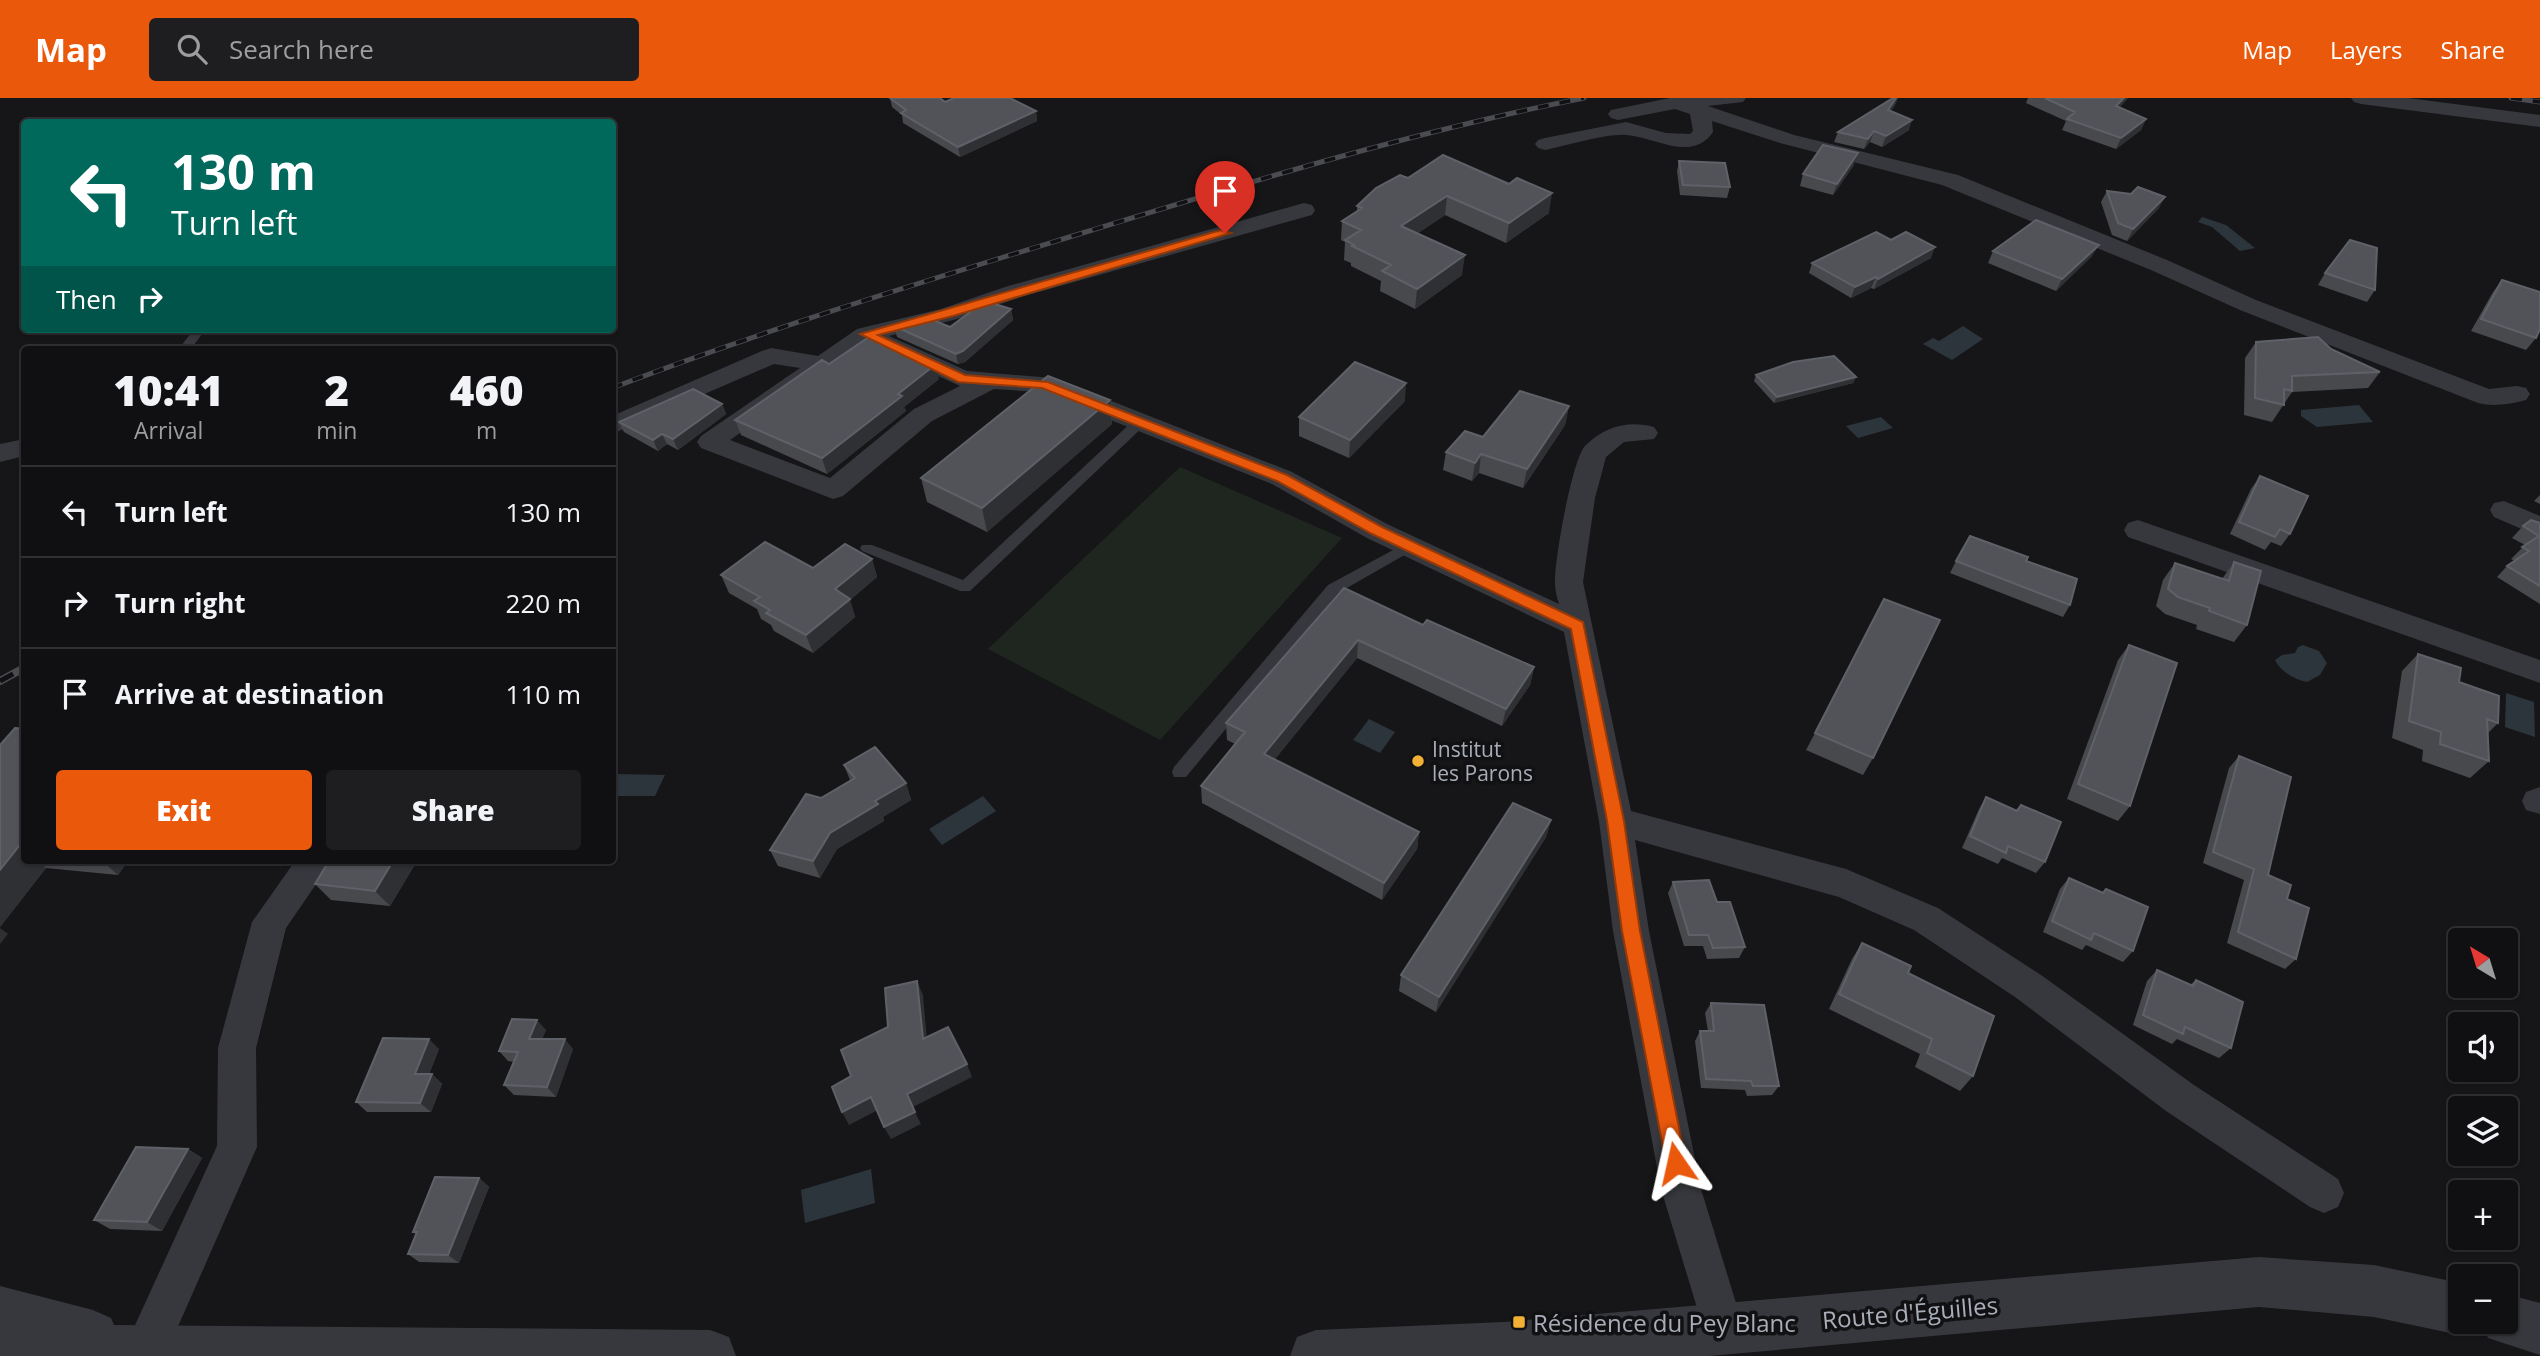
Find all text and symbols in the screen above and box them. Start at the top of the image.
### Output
search box [149,18,639,81]
text: Map [35,27,107,72]
icon: search [173,30,211,68]
text: Search here [229,31,374,67]
text: Map [2242,33,2292,66]
text: Layers [2330,33,2403,66]
text: Share [2441,33,2505,66]
text: 130 m [171,138,316,204]
icon: left [56,147,147,238]
pin [1195,161,1255,233]
icon: arrive [1206,172,1244,210]
text: Turn left [171,201,297,244]
icon: right [131,280,169,318]
text: Then [56,281,117,317]
text: 10:41 [113,361,224,418]
text: 2 [325,361,349,418]
text: 460 [450,361,524,418]
text: Arrival [134,414,203,446]
text: min [316,414,357,446]
text: m [476,414,497,446]
icon: left [56,493,94,531]
text: Turn left [115,494,227,530]
text: 130 m [506,494,581,530]
icon: right [56,584,94,622]
text: Turn right [115,585,246,621]
text: 220 m [506,585,581,621]
icon: arrive [56,675,94,713]
text: Arrive at destination [115,676,384,712]
text: 110 m [506,676,581,712]
place label: Institut les Parons [1432,735,1533,787]
marker: Institut les Parons [1410,753,1426,769]
button: Exit [56,770,312,850]
button: Share [326,770,581,850]
north arrow [2448,928,2518,998]
map controls [2448,928,2518,1334]
button: sound [2448,1012,2518,1082]
button: layers [2448,1096,2518,1166]
position arrow [1639,1126,1713,1200]
button: + [2448,1180,2518,1250]
button: − [2448,1264,2518,1334]
street label: Route d'Éguilles [1821,1288,1999,1336]
place label: Résidence du Pey Blanc [1533,1306,1796,1339]
marker: Résidence du Pey Blanc [1511,1314,1527,1330]

